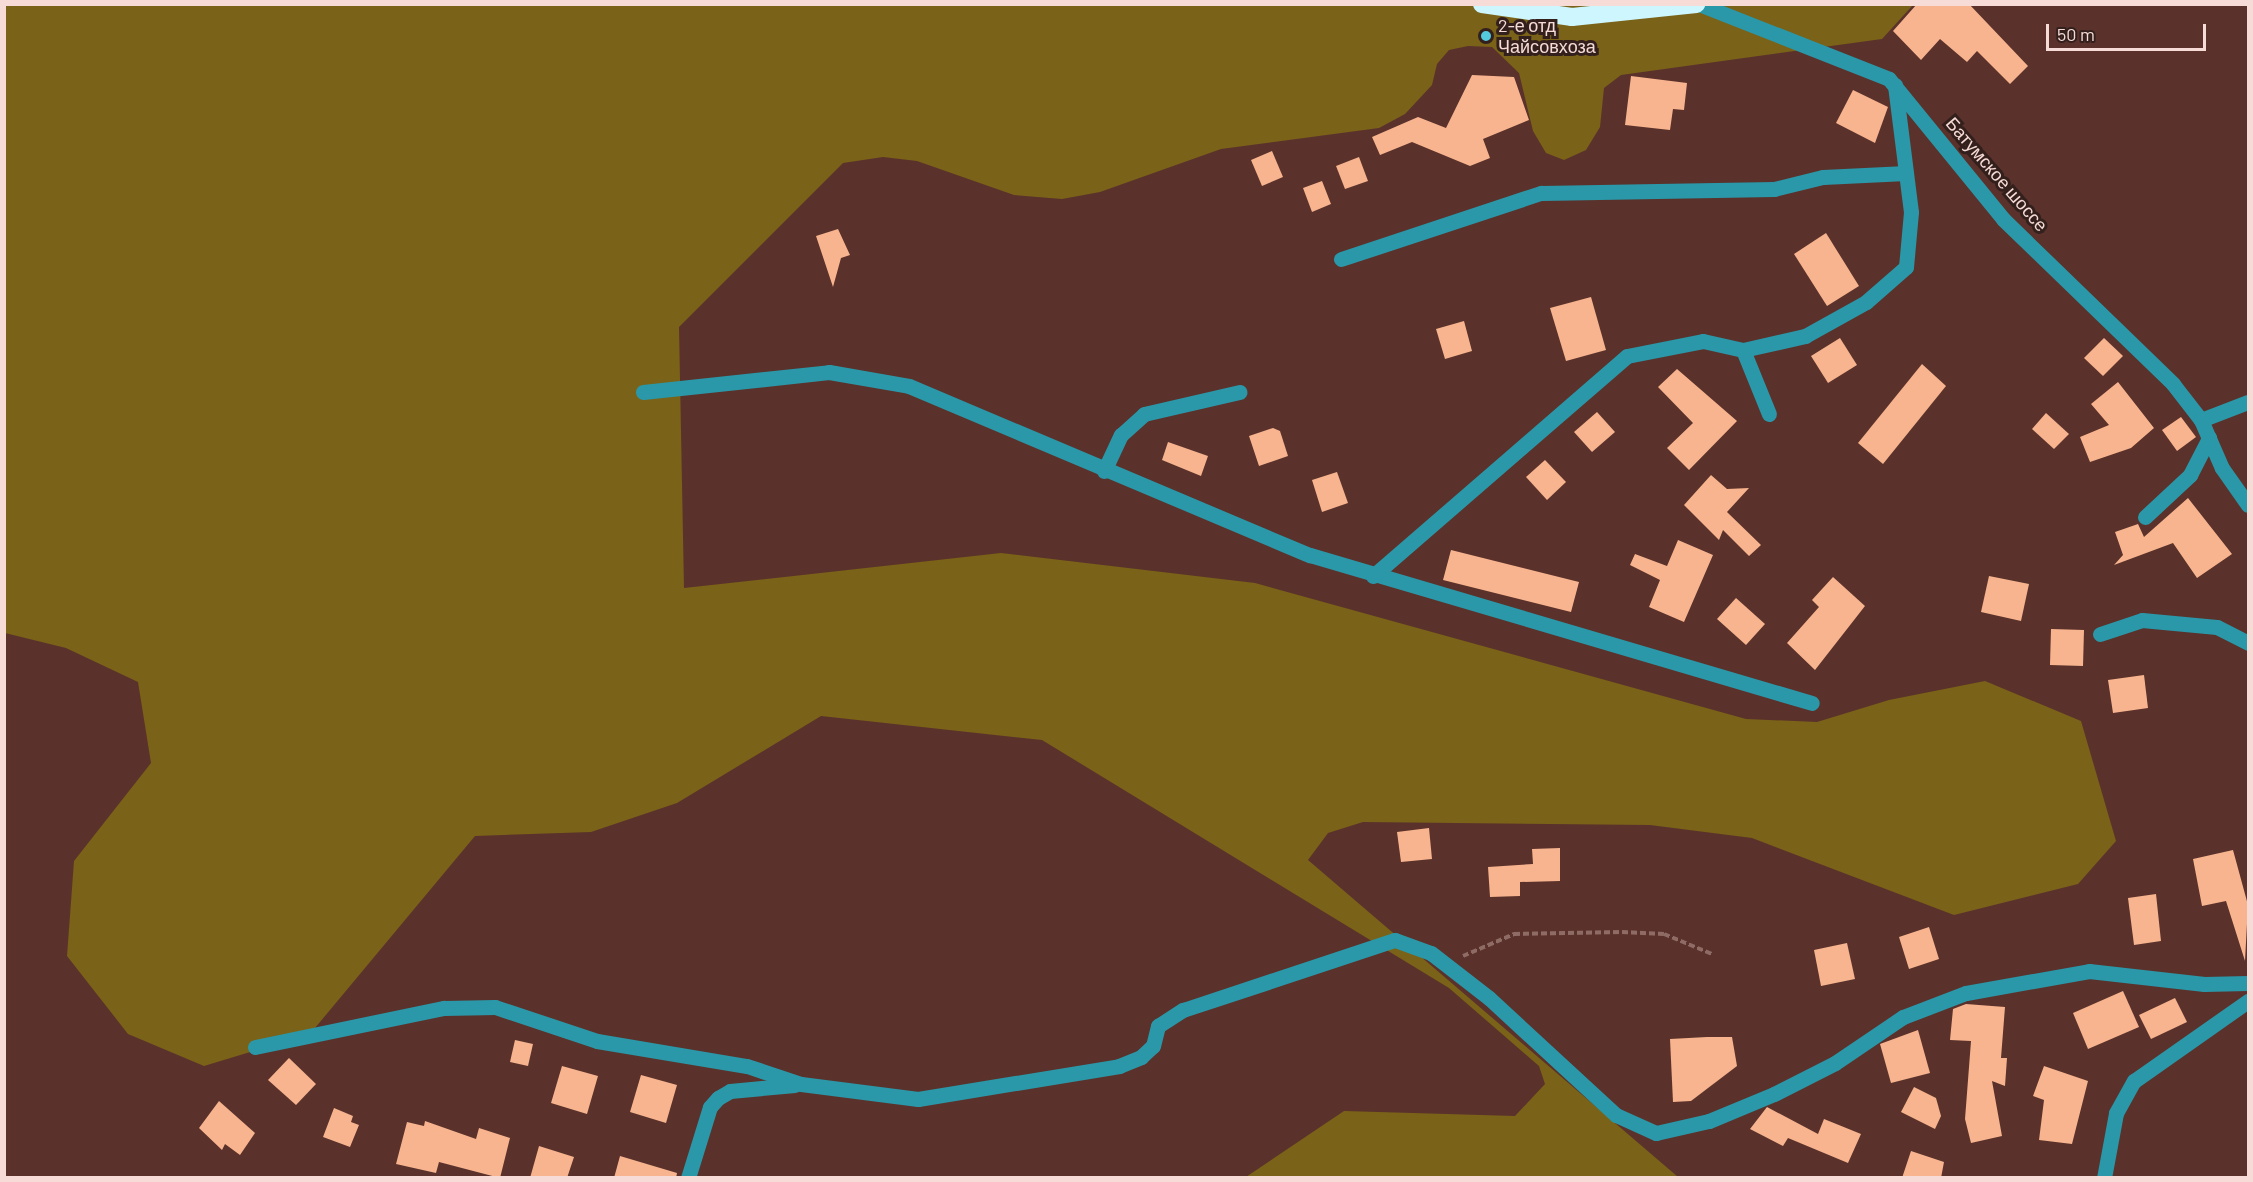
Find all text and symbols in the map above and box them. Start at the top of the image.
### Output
scale bar [2049,12,2210,50]
place label: 2-е отд Чайсовхоза [1498,15,1596,57]
text: 50 m [2057,23,2095,45]
marker: 2-е отд Чайсовхоза [1479,29,1493,43]
street label: Батумское шоссе [1942,112,2052,236]

